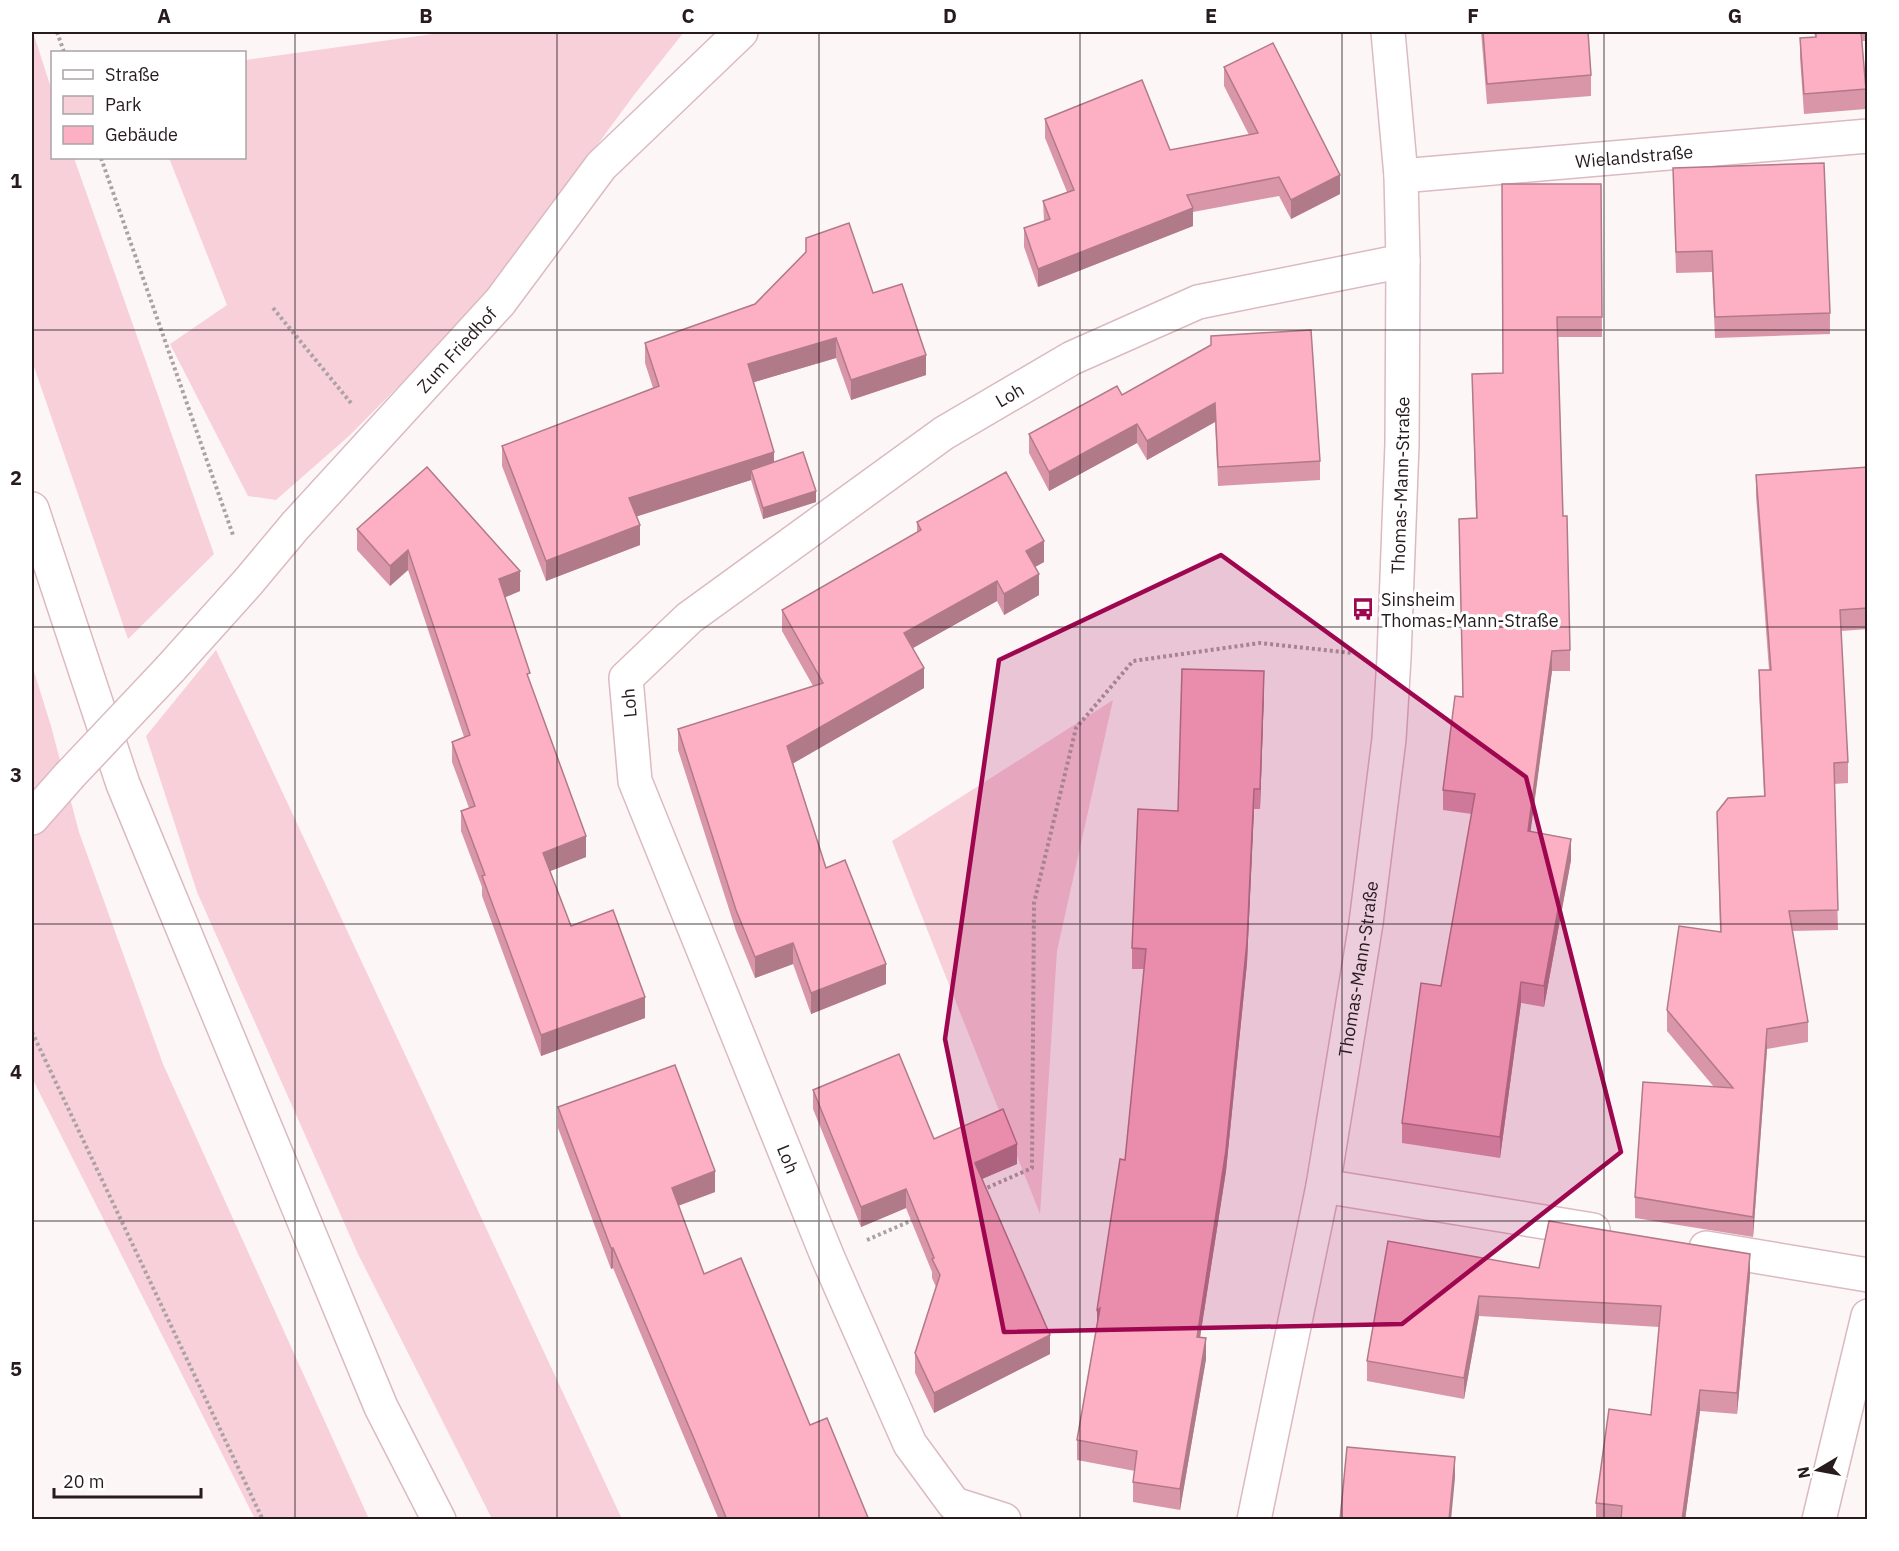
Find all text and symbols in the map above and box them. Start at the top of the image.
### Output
text: A [157,2,171,29]
text: B [419,2,433,29]
text: C [681,2,695,29]
text: D [943,2,957,29]
text: E [1205,2,1217,29]
text: F [1467,2,1479,29]
text: G [1728,2,1742,29]
legend [51,51,246,159]
text: Straße [105,63,159,86]
text: Park [105,93,142,116]
text: Gebäude [105,123,178,146]
street label: Wielandstraße [1574,140,1694,173]
text: 1 [10,167,22,194]
street label: Zum Friedhof [412,302,501,397]
street label: Loh [991,377,1028,412]
street label: Thomas-Mann-Straße [1386,396,1414,574]
text: 2 [10,464,22,491]
place label: Sinsheim Thomas-Mann-Straße [1381,588,1559,632]
bus stop icon: Sinsheim Thomas-Mann-Straße [1350,596,1376,622]
street label: Loh [616,687,642,719]
text: 3 [10,761,22,788]
street label: Thomas-Mann-Straße [1333,879,1383,1058]
text: 4 [10,1058,22,1085]
street label: Loh [772,1141,804,1177]
text: 5 [10,1355,22,1382]
north arrow [1788,1440,1848,1500]
scale bar [54,1461,201,1499]
text: N [1792,1465,1814,1480]
text: 20 m [63,1470,105,1493]

